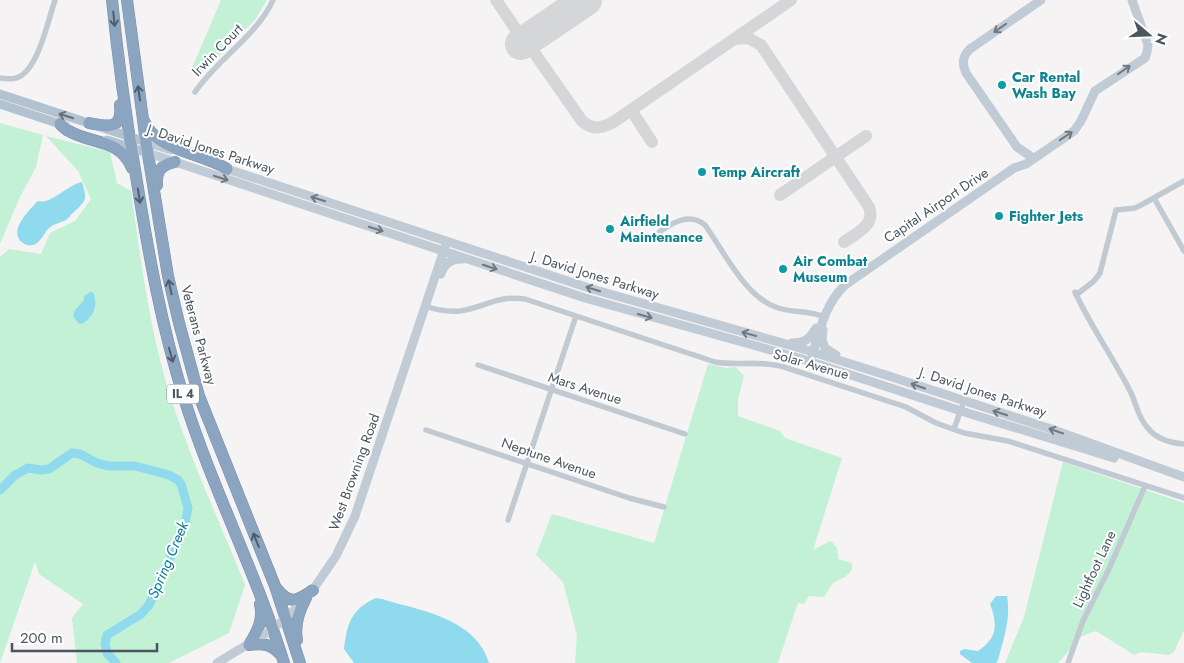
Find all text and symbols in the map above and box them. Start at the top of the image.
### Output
north arrow [1124,10,1174,60]
one-way arrow [109,11,119,27]
street label: Irwin Court [187,19,248,81]
one-way arrow [994,23,1008,33]
text: N [1150,31,1173,48]
one-way arrow [1117,65,1131,76]
place label: Car Rental Wash Bay [1012,67,1080,103]
marker: Car Rental Wash Bay [996,79,1008,91]
one-way arrow [134,86,144,102]
one-way arrow [59,110,75,120]
street label: J. David Jones Parkway [143,118,278,179]
one-way arrow [1059,131,1073,141]
place label: Temp Aircraft [712,162,801,182]
street label: Capital Airport Drive [880,163,992,247]
marker: Temp Aircraft [696,166,708,178]
one-way arrow [213,173,229,183]
one-way arrow [134,188,144,204]
one-way arrow [311,194,326,203]
place label: Fighter Jets [1009,206,1084,226]
marker: Fighter Jets [993,210,1005,222]
place label: Airfield Maintenance [619,211,703,247]
marker: Airfield Maintenance [604,223,616,235]
one-way arrow [368,224,384,234]
street label: J. David Jones Parkway [527,245,662,304]
place label: Air Combat Museum [792,251,868,287]
one-way arrow [482,263,497,272]
marker: Air Combat Museum [777,263,789,275]
one-way arrow [165,280,175,296]
street label: Veterans Parkway [176,283,222,388]
one-way arrow [585,284,601,294]
one-way arrow [637,311,653,321]
one-way arrow [742,328,758,338]
street label: Solar Avenue [771,344,851,384]
one-way arrow [167,347,176,363]
street label: J. David Jones Parkway [915,361,1050,422]
street label: Mars Avenue [546,367,624,409]
one-way arrow [910,380,926,390]
road number: IL 4 [167,384,199,404]
one-way arrow [992,407,1008,417]
street label: West Browning Road [324,411,384,533]
one-way arrow [1049,426,1064,435]
street label: Neptune Avenue [499,432,599,484]
water label: Spring Creek [142,518,194,602]
street label: Lightfoot Lane [1067,527,1121,611]
one-way arrow [251,533,260,548]
scale bar [12,620,158,652]
text: 200 m [20,627,63,649]

